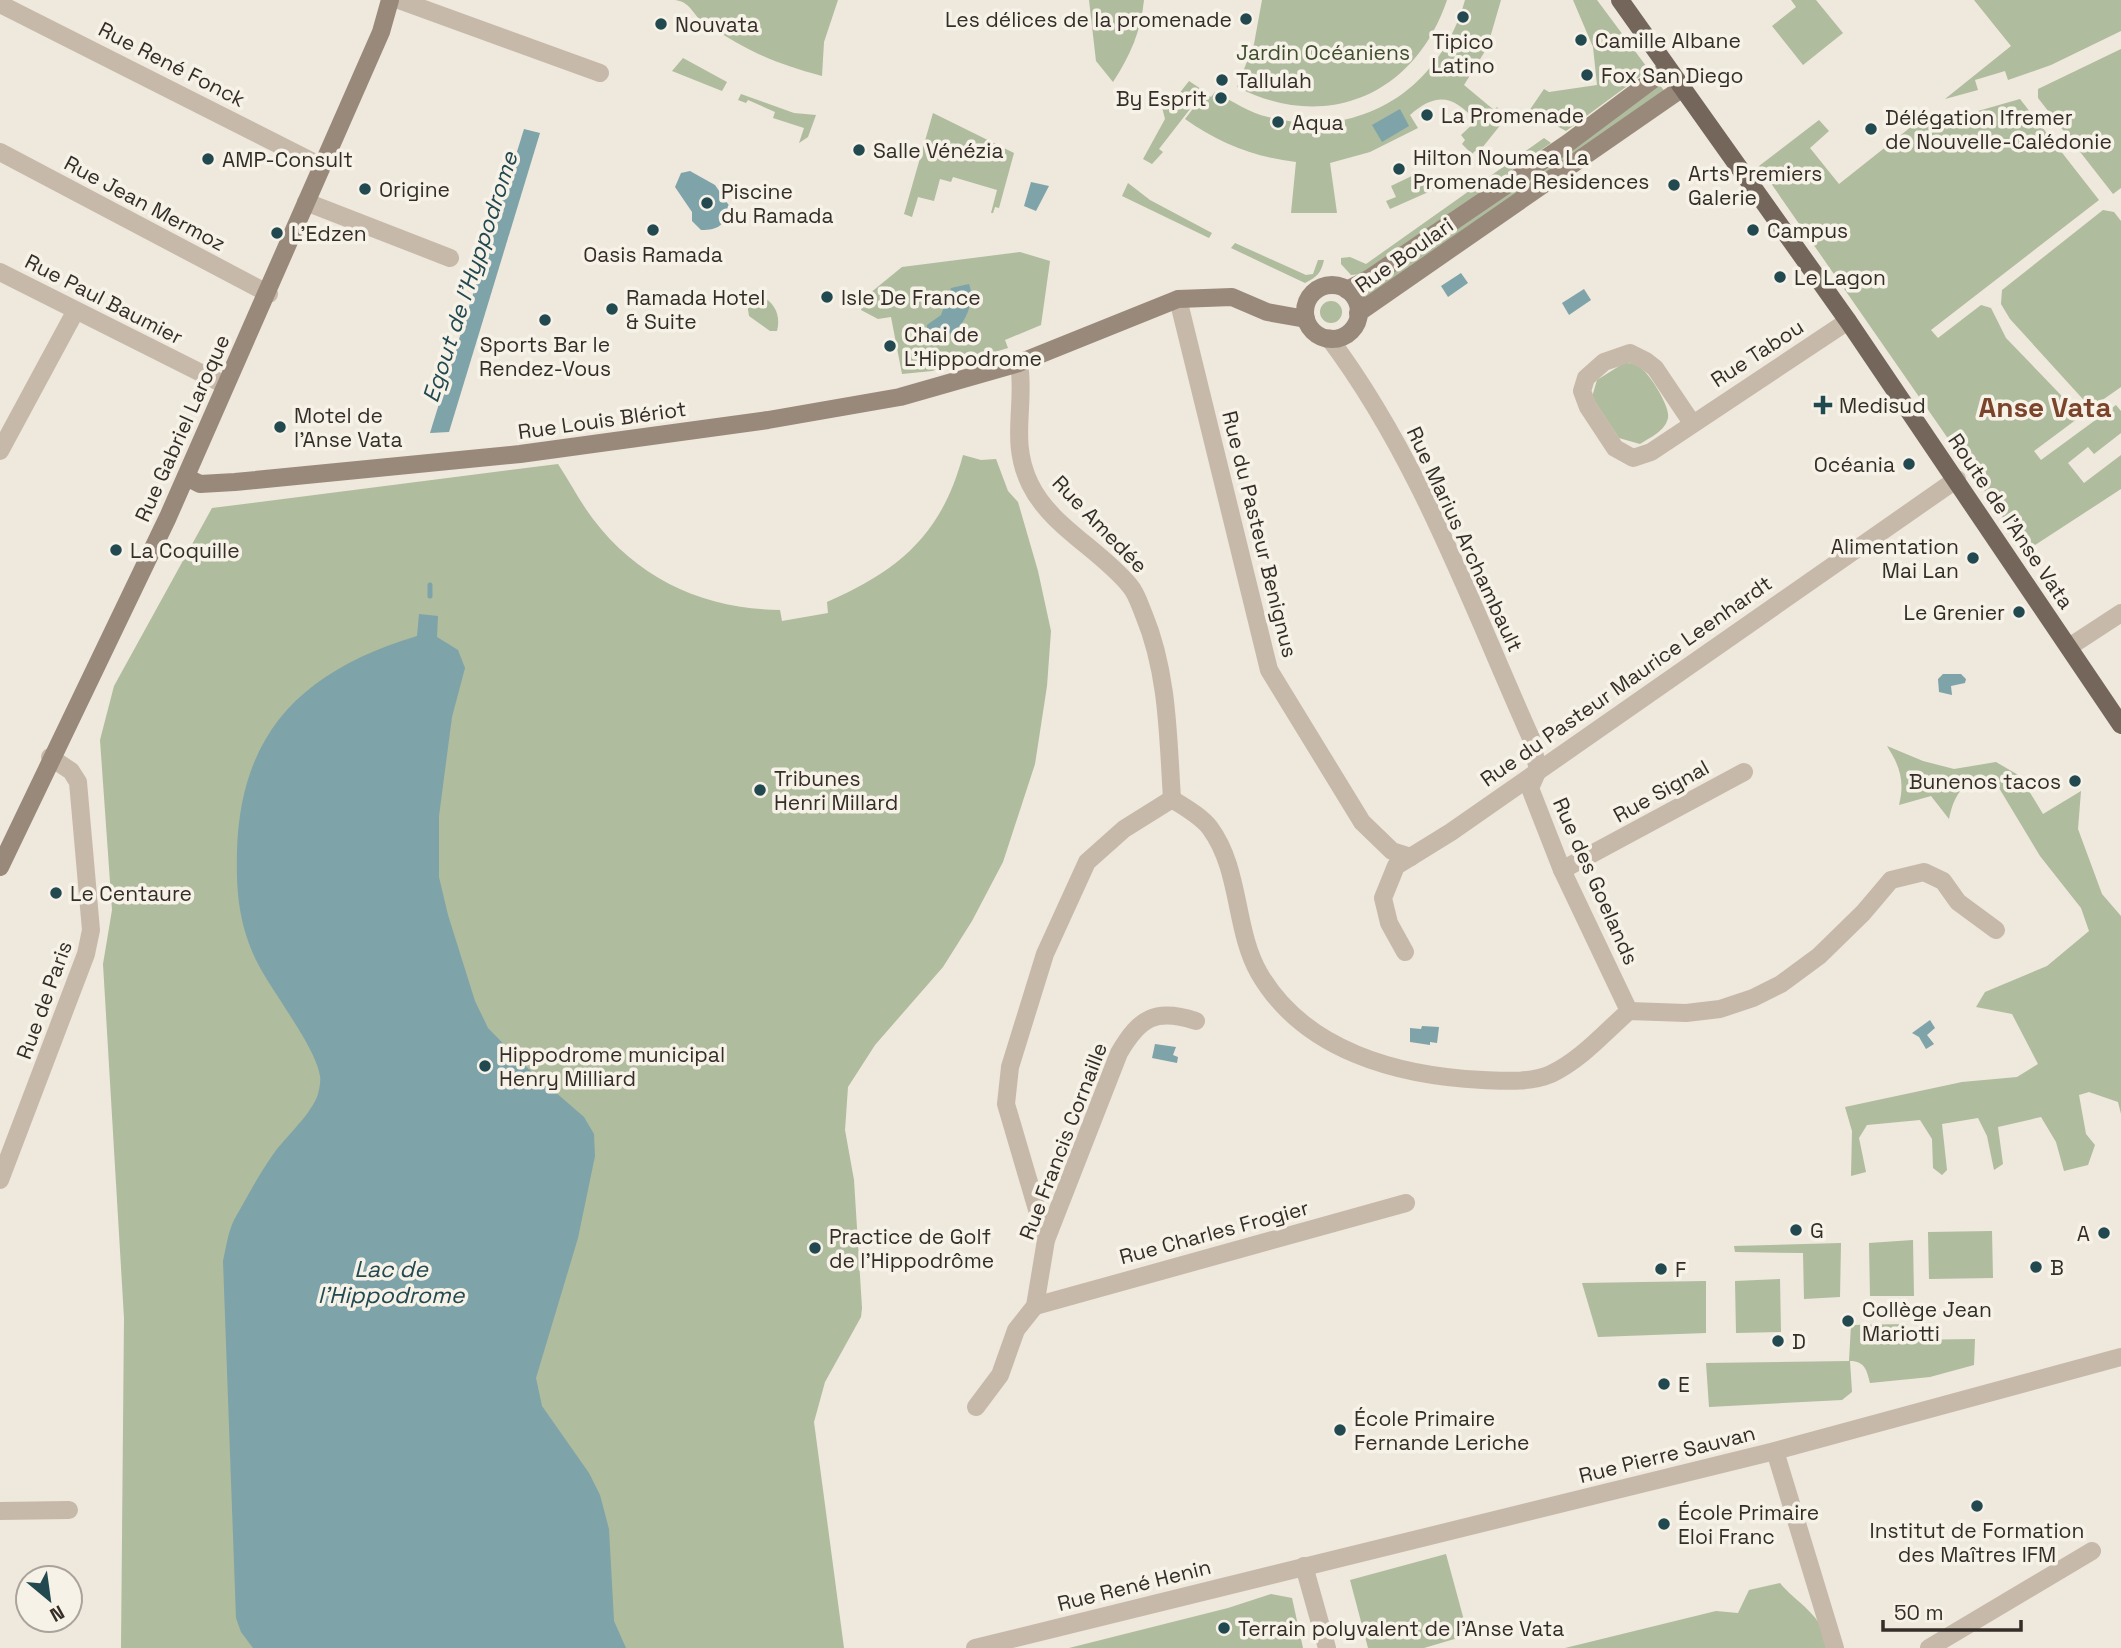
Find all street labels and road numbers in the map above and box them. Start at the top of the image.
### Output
street label: Rue René Fonck [94,15,250,113]
street label: Rue Jean Mermoz [60,149,230,257]
street label: Rue Boulari [1350,211,1458,299]
street label: Rue Paul Baumier [21,248,188,350]
street label: Rue Tabou [1705,313,1809,393]
street label: Rue Gabriel Laroque [129,330,235,526]
street label: Rue Louis Blériot [516,395,688,445]
street label: Rue du Pasteur Benignus [1216,408,1304,660]
street label: Rue Marius Archambault [1401,422,1529,656]
street label: Route de l'Anse Vata [1942,428,2080,614]
street label: Rue Amedée [1047,469,1153,579]
street label: Rue du Pasteur Maurice Leenhardt [1475,570,1777,792]
street label: Rue Signal [1608,754,1714,828]
street label: Rue des Goelands [1547,793,1645,969]
street label: Rue de Paris [10,937,78,1063]
street label: Rue Francis Cornaille [1013,1039,1113,1243]
street label: Rue Charles Frogier [1116,1194,1312,1270]
street label: Rue Pierre Sauvan [1576,1419,1758,1489]
street label: Rue René Henin [1054,1553,1214,1617]

